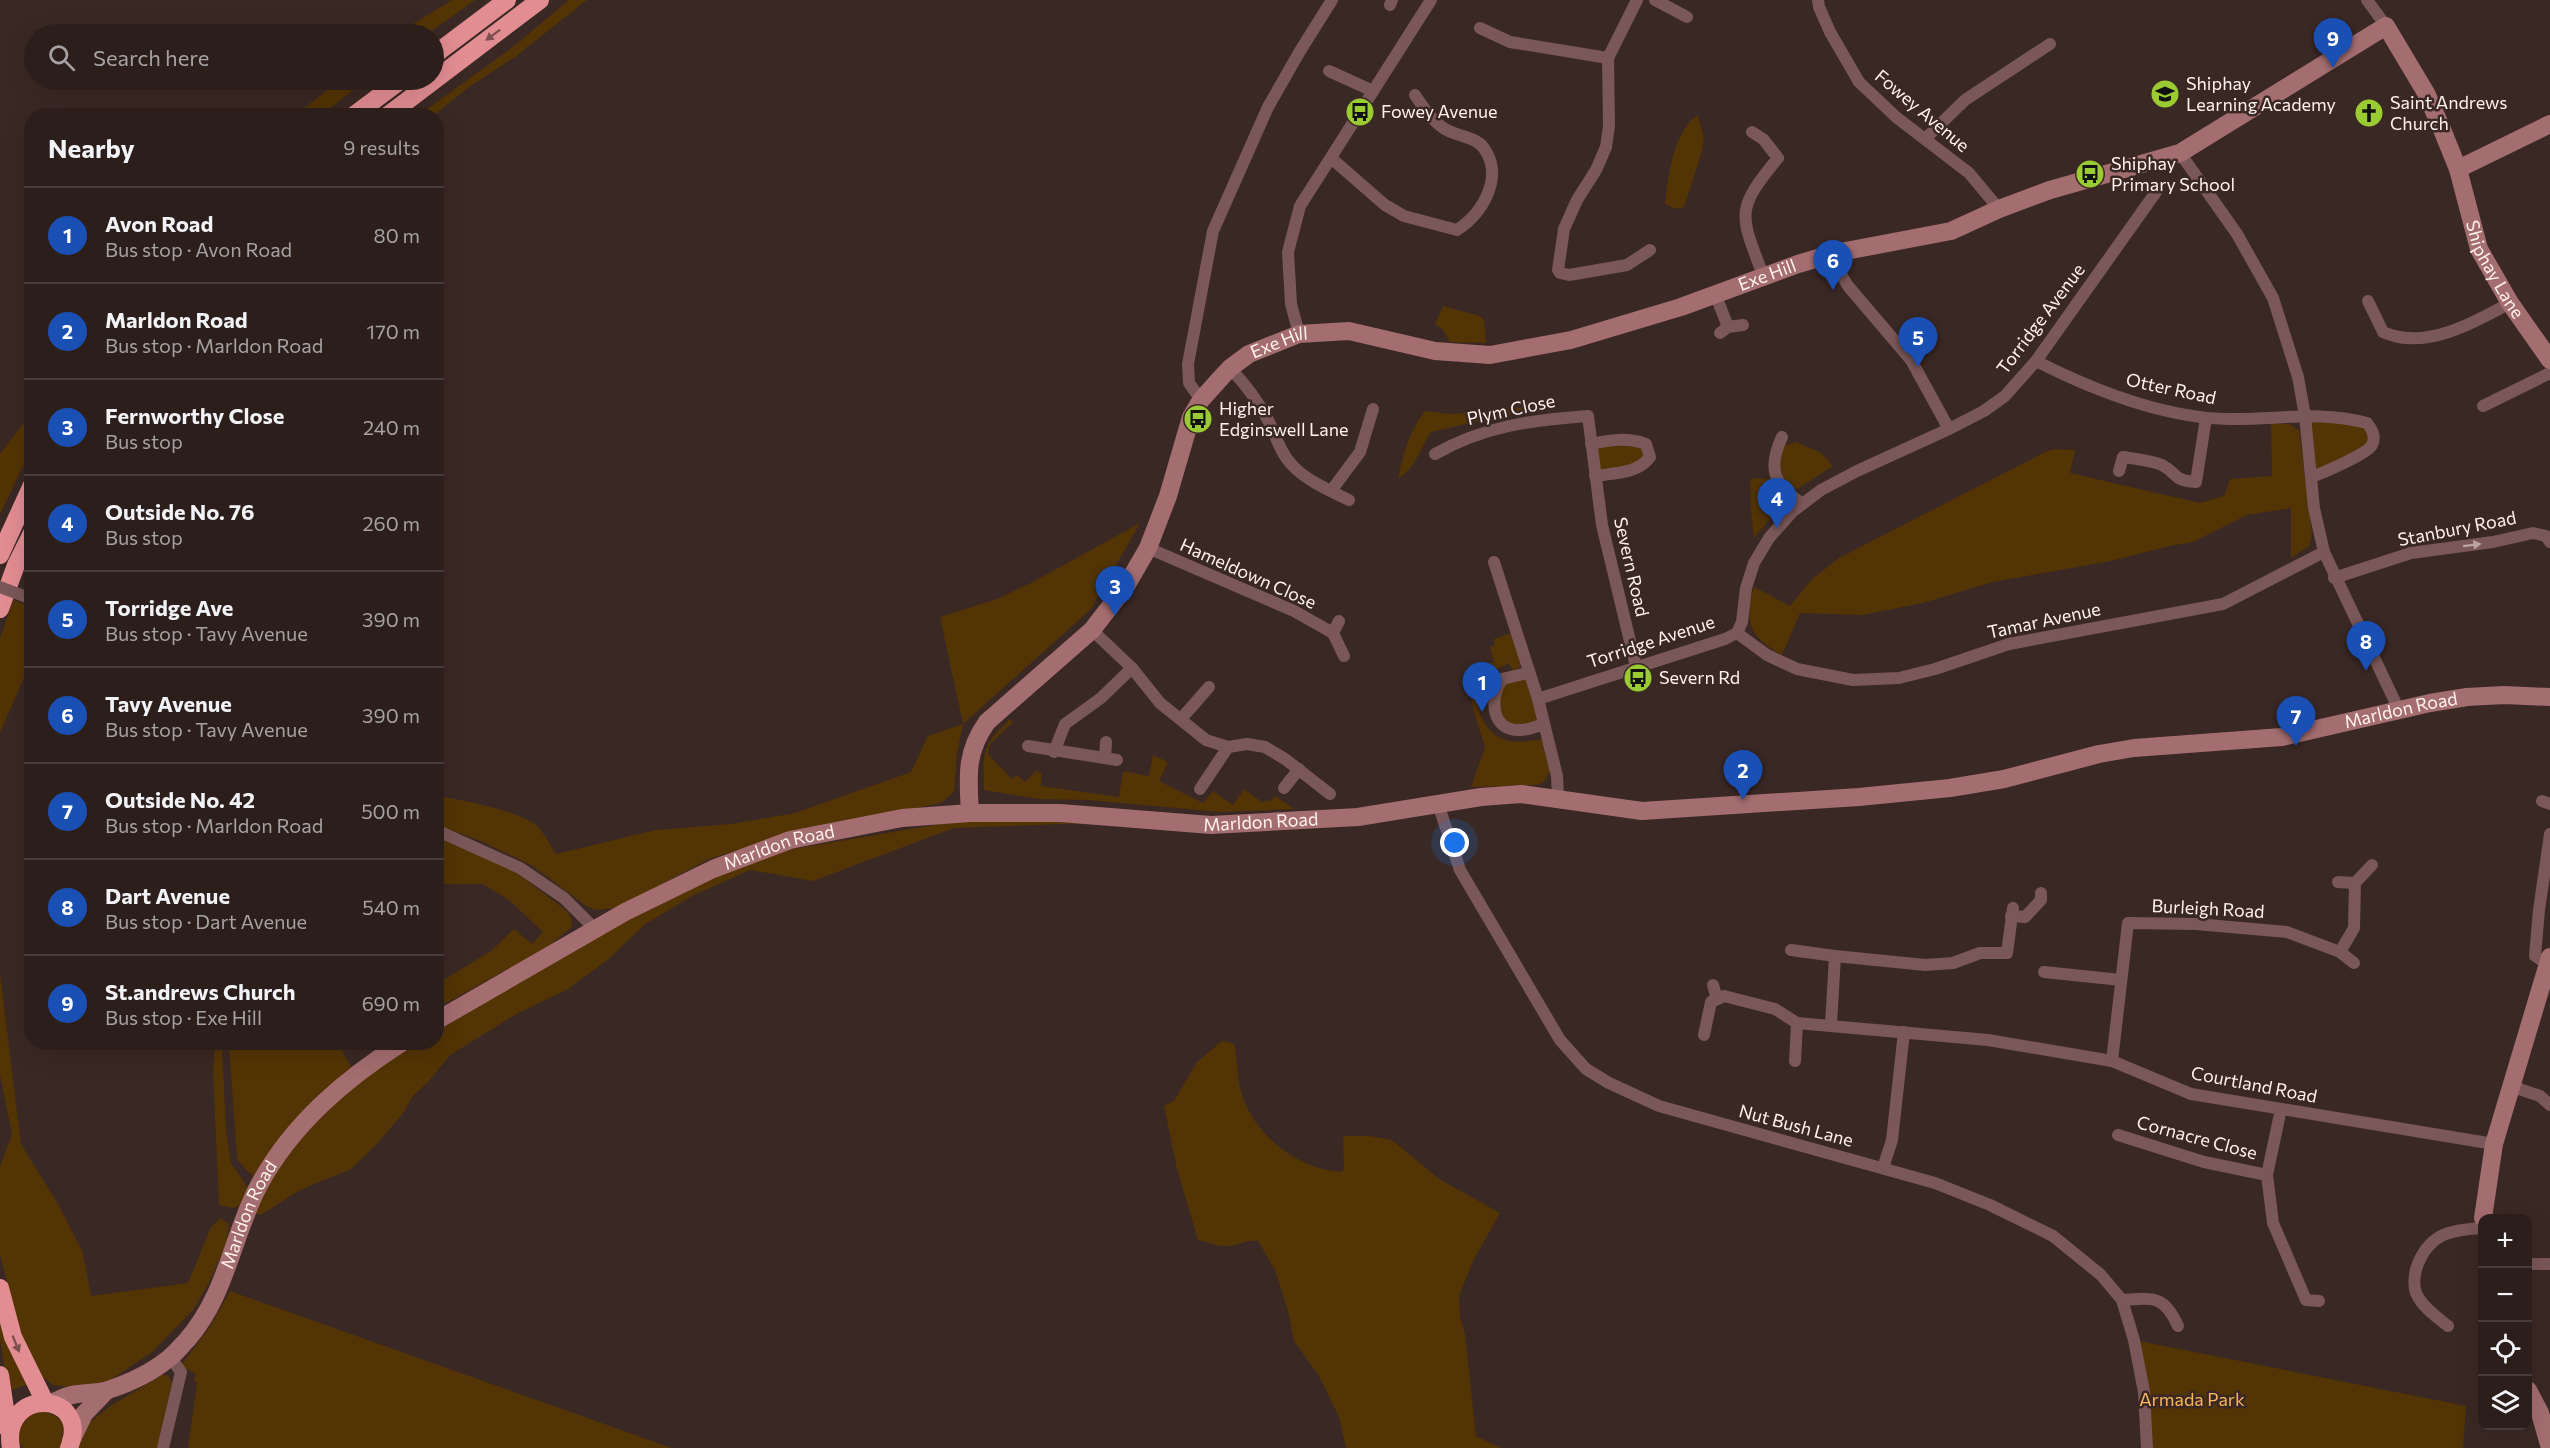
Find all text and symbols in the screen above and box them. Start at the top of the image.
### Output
pin: 9 [2314,19,2352,68]
search box [24,24,444,90]
one-way arrow [486,29,502,41]
icon: search [45,41,78,74]
text: Search here [93,44,209,71]
street label: Fowey Avenue [1871,64,1974,156]
place label: Shiphay Learning Academy [2186,72,2336,115]
school or university icon: Shiphay Learning Academy [2149,78,2181,110]
place label: Saint Andrews Church [2390,91,2508,134]
bus stop icon: Fowey Avenue [1344,96,1376,128]
church icon: Saint Andrews Church [2353,97,2385,129]
place label: Fowey Avenue [1381,100,1498,122]
text: Nearby [48,132,135,163]
text: 9 results [343,135,420,159]
place label: Shiphay Primary School [2111,152,2235,195]
bus stop icon: Shiphay Primary School [2074,158,2106,190]
text: Avon Road [105,210,213,237]
street label: Shiphay Lane [2462,218,2529,322]
text: 1 [63,223,72,247]
text: 80 m [374,223,420,247]
text: Bus stop · Avon Road [105,237,292,261]
pin: 6 [1814,240,1852,290]
street label: Exe Hill [1735,254,1799,295]
street label: Torridge Avenue [1991,259,2089,378]
text: Marldon Road [105,306,248,333]
pin: 5 [1898,318,1938,367]
text: 2 [62,319,73,343]
text: 170 m [367,319,420,343]
street label: Exe Hill [1247,322,1308,362]
text: Bus stop · Marldon Road [105,333,323,357]
street label: Otter Road [2124,368,2218,408]
street label: Plym Close [1465,389,1557,429]
place label: Higher Edginswell Lane [1219,397,1349,440]
text: Fernworthy Close [105,402,284,429]
bus stop icon: Higher Edginswell Lane [1182,403,1214,435]
text: 3 [62,415,73,439]
text: 240 m [363,415,420,439]
text: Bus stop [105,429,183,453]
pin: 4 [1758,478,1796,528]
text: Outside No. 76 [105,498,255,525]
street label: Stanbury Road [2396,506,2518,550]
text: 4 [61,511,74,535]
text: 260 m [362,511,420,535]
street label: Severn Road [1610,515,1654,619]
text: Bus stop [105,525,183,549]
street label: Hameldown Close [1177,533,1320,613]
one-way arrow [2463,540,2482,549]
pin: 3 [1096,566,1134,616]
text: Torridge Ave [105,594,233,621]
street label: Tamar Avenue [1985,597,2102,643]
text: 5 [62,607,73,631]
text: 390 m [362,607,420,631]
street label: Torridge Avenue [1584,610,1717,672]
text: Bus stop · Tavy Avenue [105,621,308,645]
pin: 8 [2346,622,2386,671]
pin: 1 [1462,662,1502,712]
bus stop icon: Severn Rd [1622,662,1654,694]
place label: Severn Rd [1659,666,1740,688]
street label: Marldon Road [2342,687,2459,732]
text: Tavy Avenue [105,690,232,717]
pin: 7 [2276,696,2316,746]
text: 6 [61,703,74,727]
text: 390 m [362,703,420,727]
text: Bus stop · Tavy Avenue [105,717,308,741]
pin: 2 [1724,750,1762,800]
text: Outside No. 42 [105,786,255,813]
text: 7 [62,799,73,823]
text: 500 m [361,799,420,823]
street label: Marldon Road [1203,807,1319,835]
text: Bus stop · Marldon Road [105,813,323,837]
street label: Marldon Road [720,820,836,874]
your location [1440,828,1469,857]
text: Dart Avenue [105,882,230,909]
street label: Burleigh Road [2151,894,2265,922]
text: 8 [61,895,74,919]
text: 540 m [362,895,420,919]
text: Bus stop · Dart Avenue [105,909,307,933]
text: St.andrews Church [105,978,295,1005]
text: 9 [61,991,74,1015]
text: 690 m [362,991,420,1015]
text: Bus stop · Exe Hill [105,1005,262,1029]
street label: Courtland Road [2189,1061,2319,1107]
street label: Nut Bush Lane [1737,1099,1856,1151]
street label: Cornacre Close [2135,1110,2260,1164]
street label: Marldon Road [215,1156,281,1271]
map controls [2478,1214,2532,1430]
button: + [2478,1214,2532,1268]
button: − [2478,1268,2532,1322]
button: locate [2478,1322,2532,1376]
one-way arrow [12,1335,22,1353]
button: layers [2478,1376,2532,1430]
park label: Armada Park [2139,1388,2245,1410]

